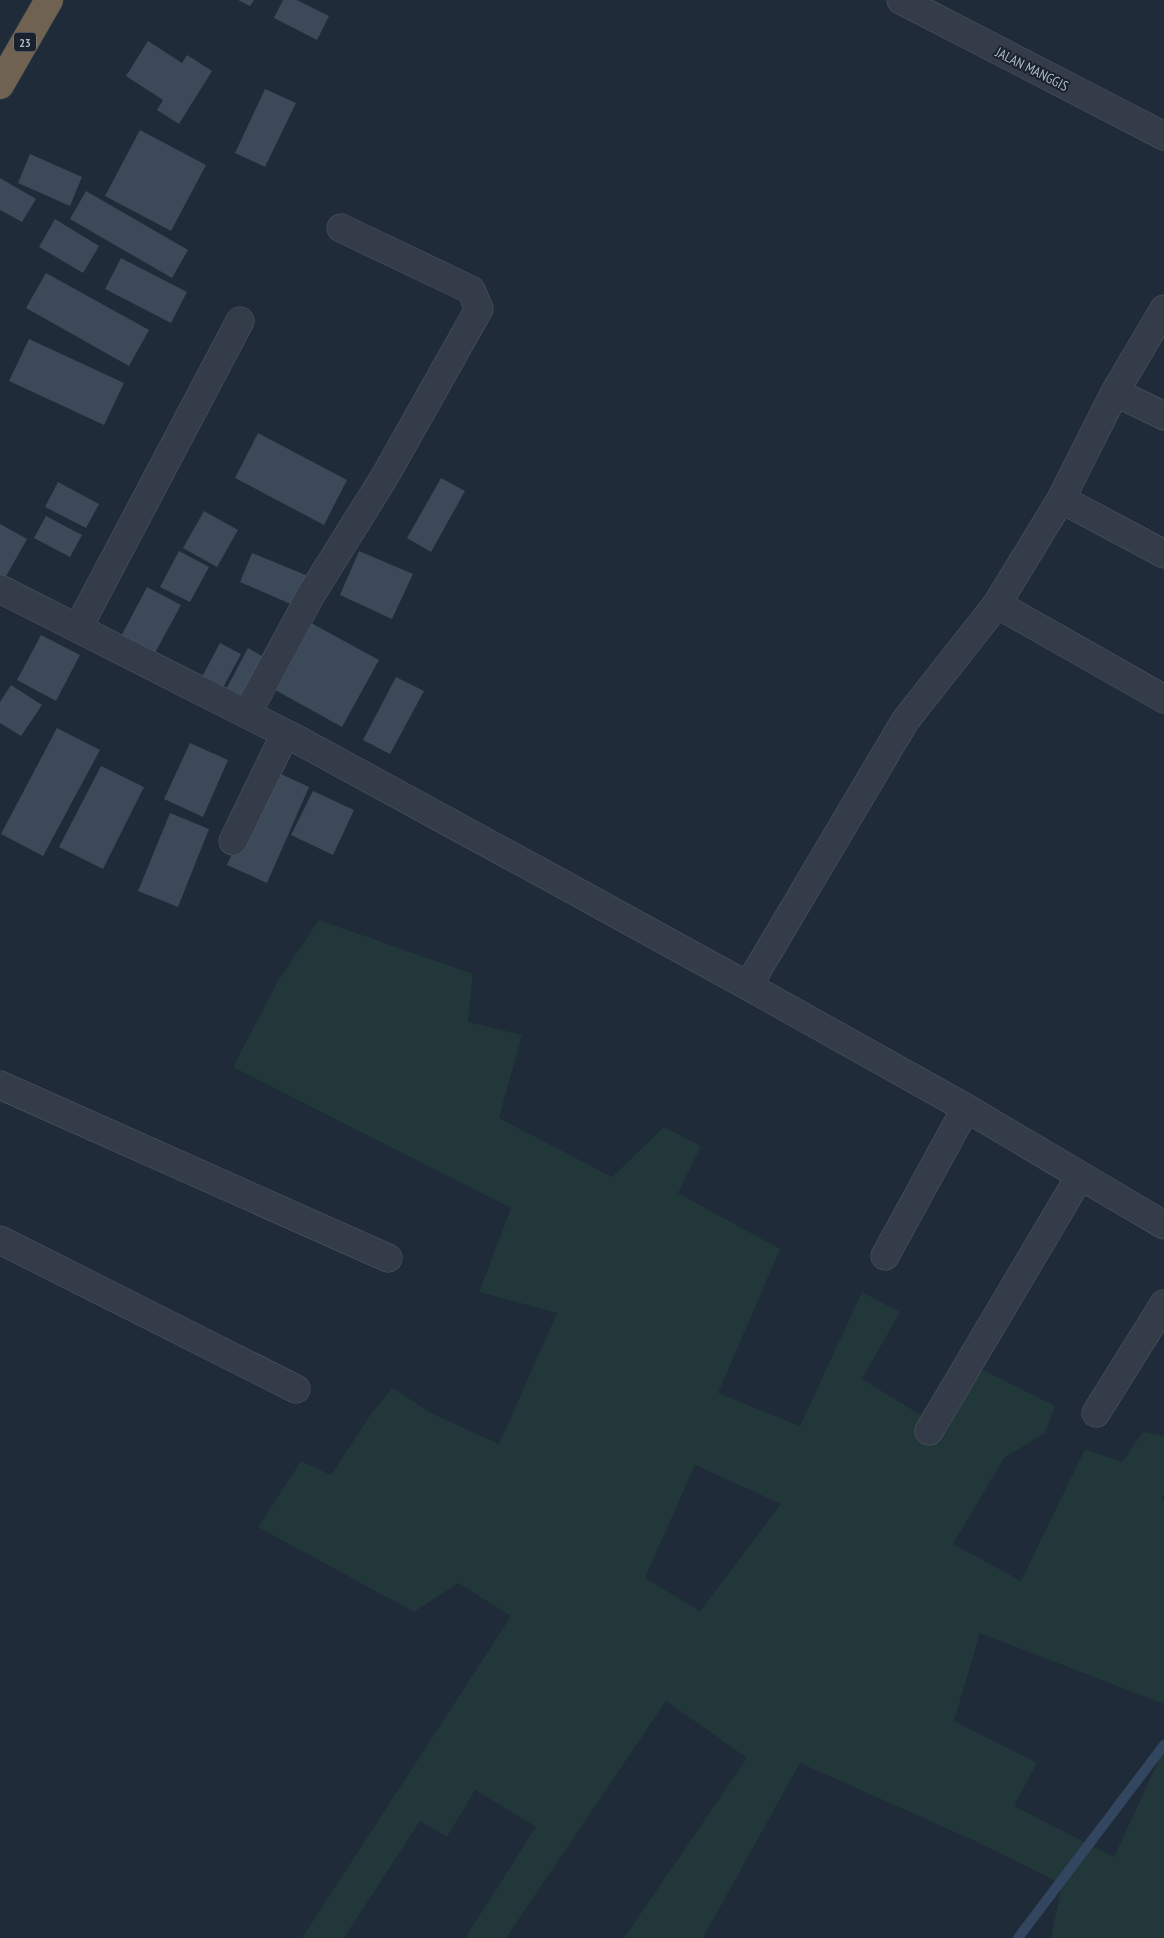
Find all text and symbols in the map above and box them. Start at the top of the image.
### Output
road number: 23 [14,32,36,52]
street label: JALAN MANGGIS [992,43,1071,95]

